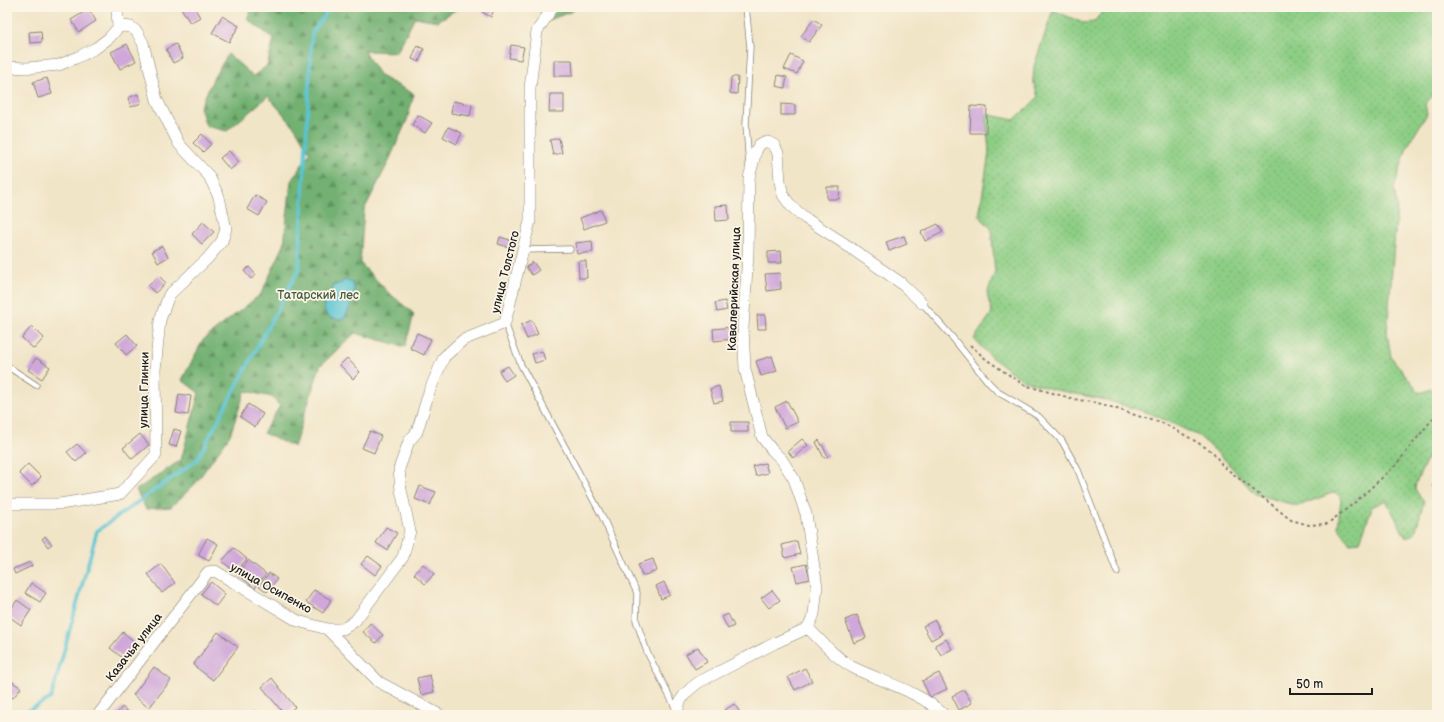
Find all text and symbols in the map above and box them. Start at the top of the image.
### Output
street label: Кавалерийская улица [725,227,744,351]
street label: улица Толстого [488,229,523,315]
park label: Татарский лес [277,288,359,303]
street label: улица Глинки [136,352,153,428]
street label: улица Осипенко [228,560,314,617]
street label: Казачья улица [103,610,166,685]
scale bar [1290,670,1372,696]
text: 50 m [1296,677,1323,692]

